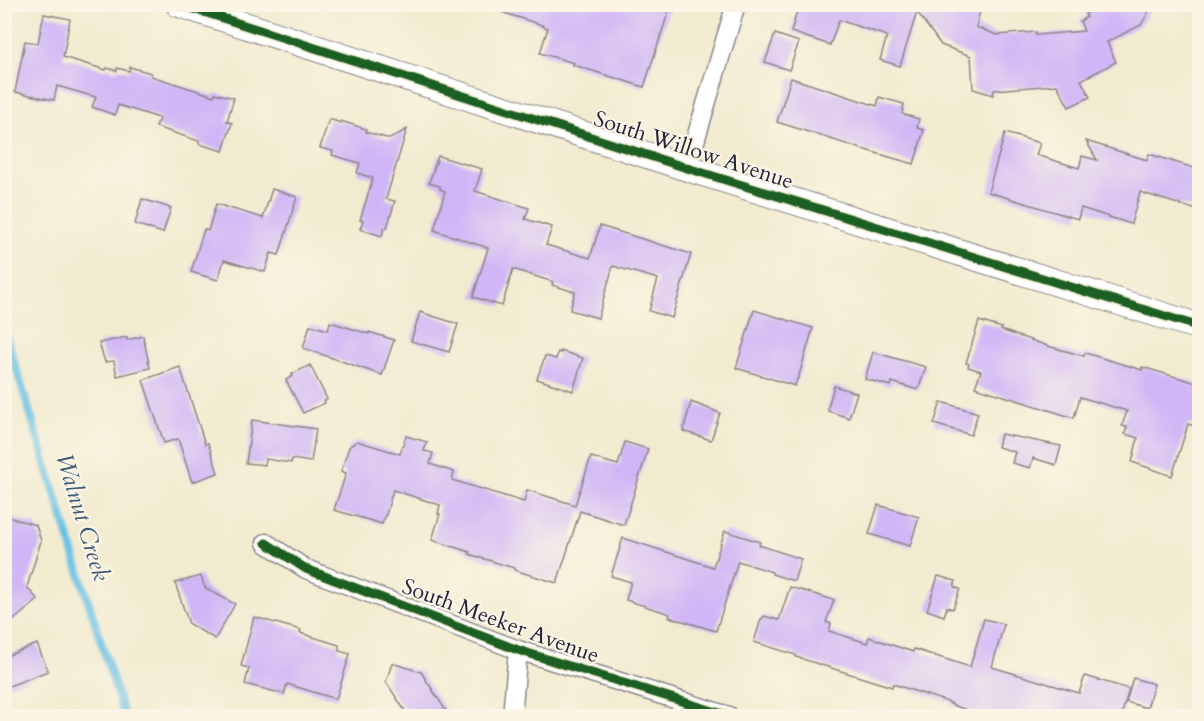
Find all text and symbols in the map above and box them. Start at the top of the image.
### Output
street label: South Willow Avenue [590,103,797,196]
water label: Walnut Creek [47,449,118,585]
street label: South Meeker Avenue [398,571,603,671]

